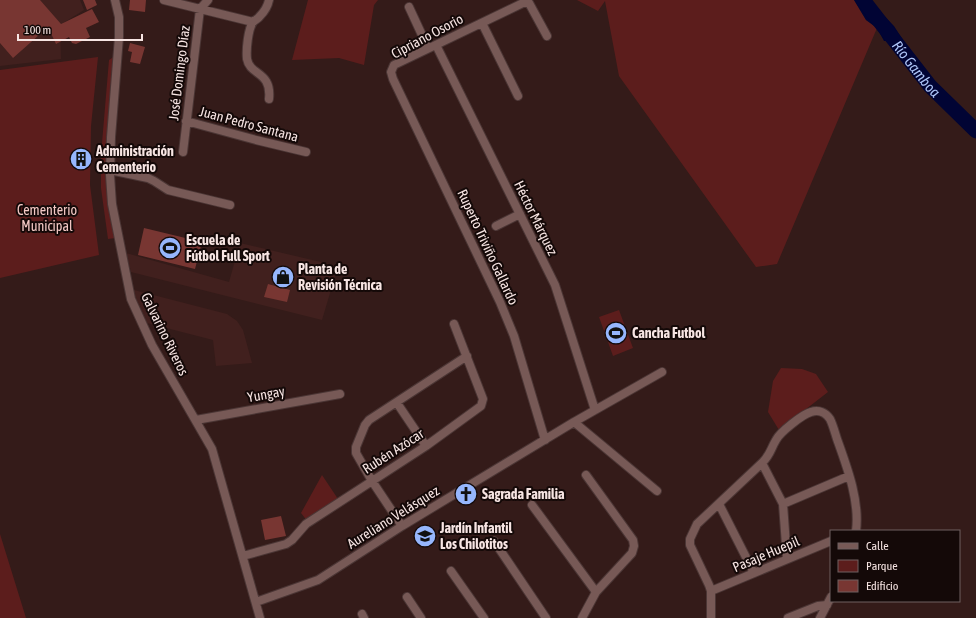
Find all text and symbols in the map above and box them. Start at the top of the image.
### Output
street label: Cipriano Osorio [388,10,466,62]
scale bar [18,16,142,42]
text: 100 m [24,23,51,37]
street label: José Domingo Díaz [165,25,193,121]
water label: Río Gamboa [889,37,944,100]
street label: Juan Pedro Santana [198,103,300,145]
place label: Administración Cementerio [95,143,174,175]
building icon: Administración Cementerio [68,146,94,172]
street label: Héctor Márquez [511,178,561,258]
street label: Ruperto Triviño Gallardo [454,187,522,307]
park label: Cementerio Municipal [17,202,77,234]
place label: Escuela de Fútbol Full Sport [186,232,270,264]
sports icon: Escuela de Fútbol Full Sport [157,235,183,261]
place label: Planta de Revisión Técnica [298,261,383,293]
shop icon: Planta de Revisión Técnica [270,264,296,290]
street label: Galvarino Riveros [138,290,192,378]
sports icon: Cancha Futbol [603,320,629,346]
place label: Cancha Futbol [632,325,706,341]
street label: Yungay [246,383,286,405]
street label: Rubén Azócar [359,425,427,477]
church icon: Sagrada Familia [453,481,479,507]
street label: Aureliano Velásquez [344,482,442,552]
place label: Sagrada Familia [482,486,565,502]
place label: Jardín Infantil Los Chilotitos [439,520,512,552]
school or university icon: Jardín Infantil Los Chilotitos [412,523,438,549]
legend [830,530,960,602]
street label: Pasaje Huepil [730,533,802,575]
text: Calle [866,539,889,553]
text: Parque [866,559,898,573]
text: Edificio [866,579,899,593]

